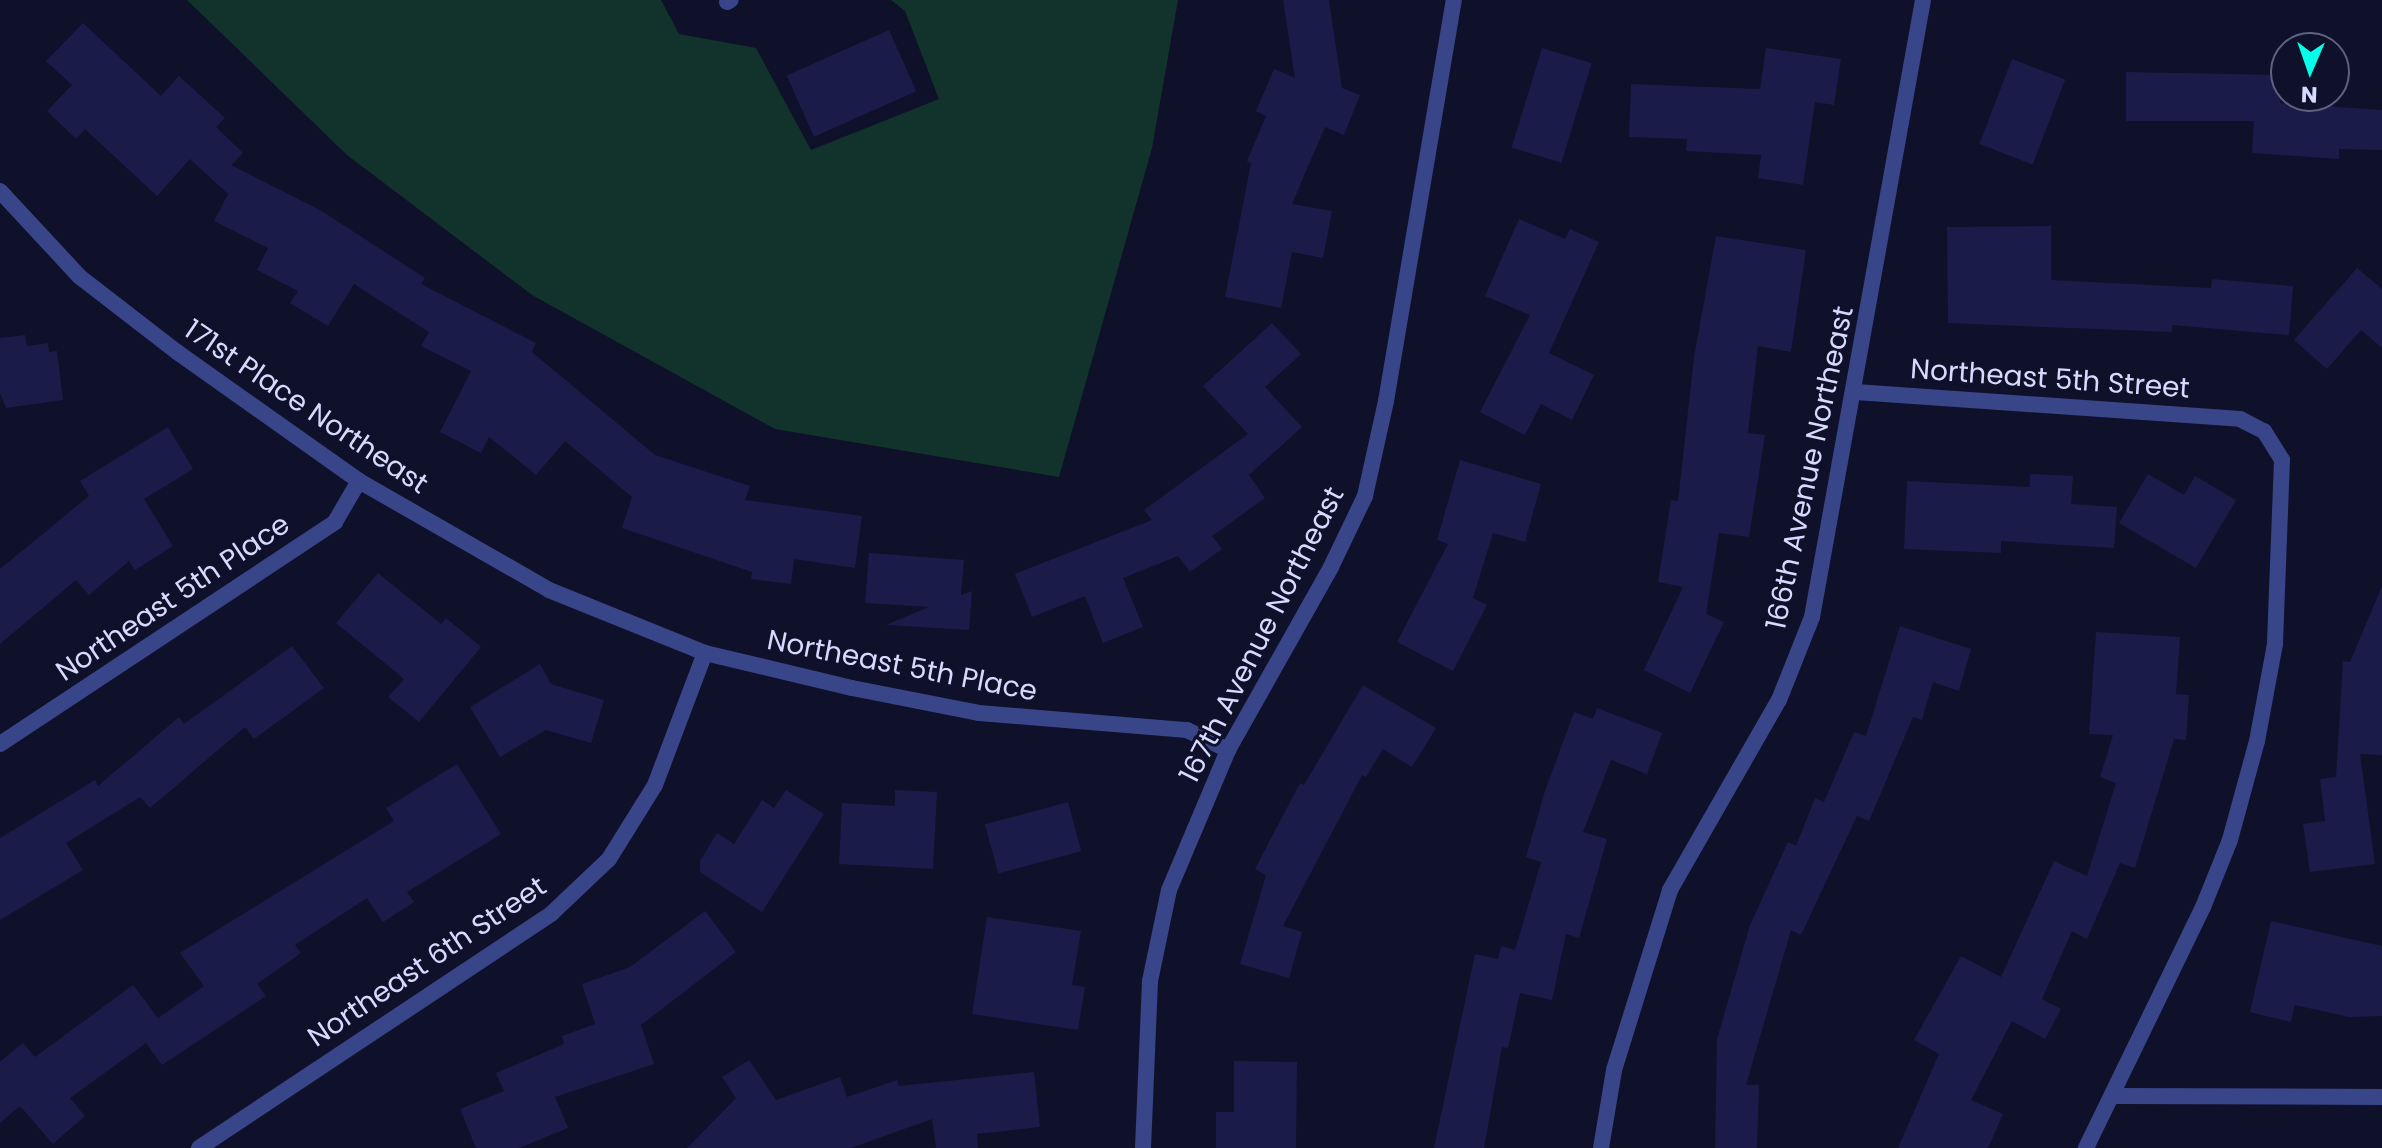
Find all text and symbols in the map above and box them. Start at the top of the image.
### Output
north arrow [2270,32,2350,112]
text: N [2300,79,2318,110]
street label: 166th Avenue Northeast [1759,303,1861,633]
street label: 171st Place Northeast [178,313,434,501]
street label: Northeast 5th Street [1909,352,2191,406]
street label: 167th Avenue Northeast [1173,481,1351,789]
street label: Northeast 5th Place [50,507,296,689]
street label: Northeast 5th Place [764,623,1040,709]
street label: Northeast 6th Street [302,870,552,1054]

